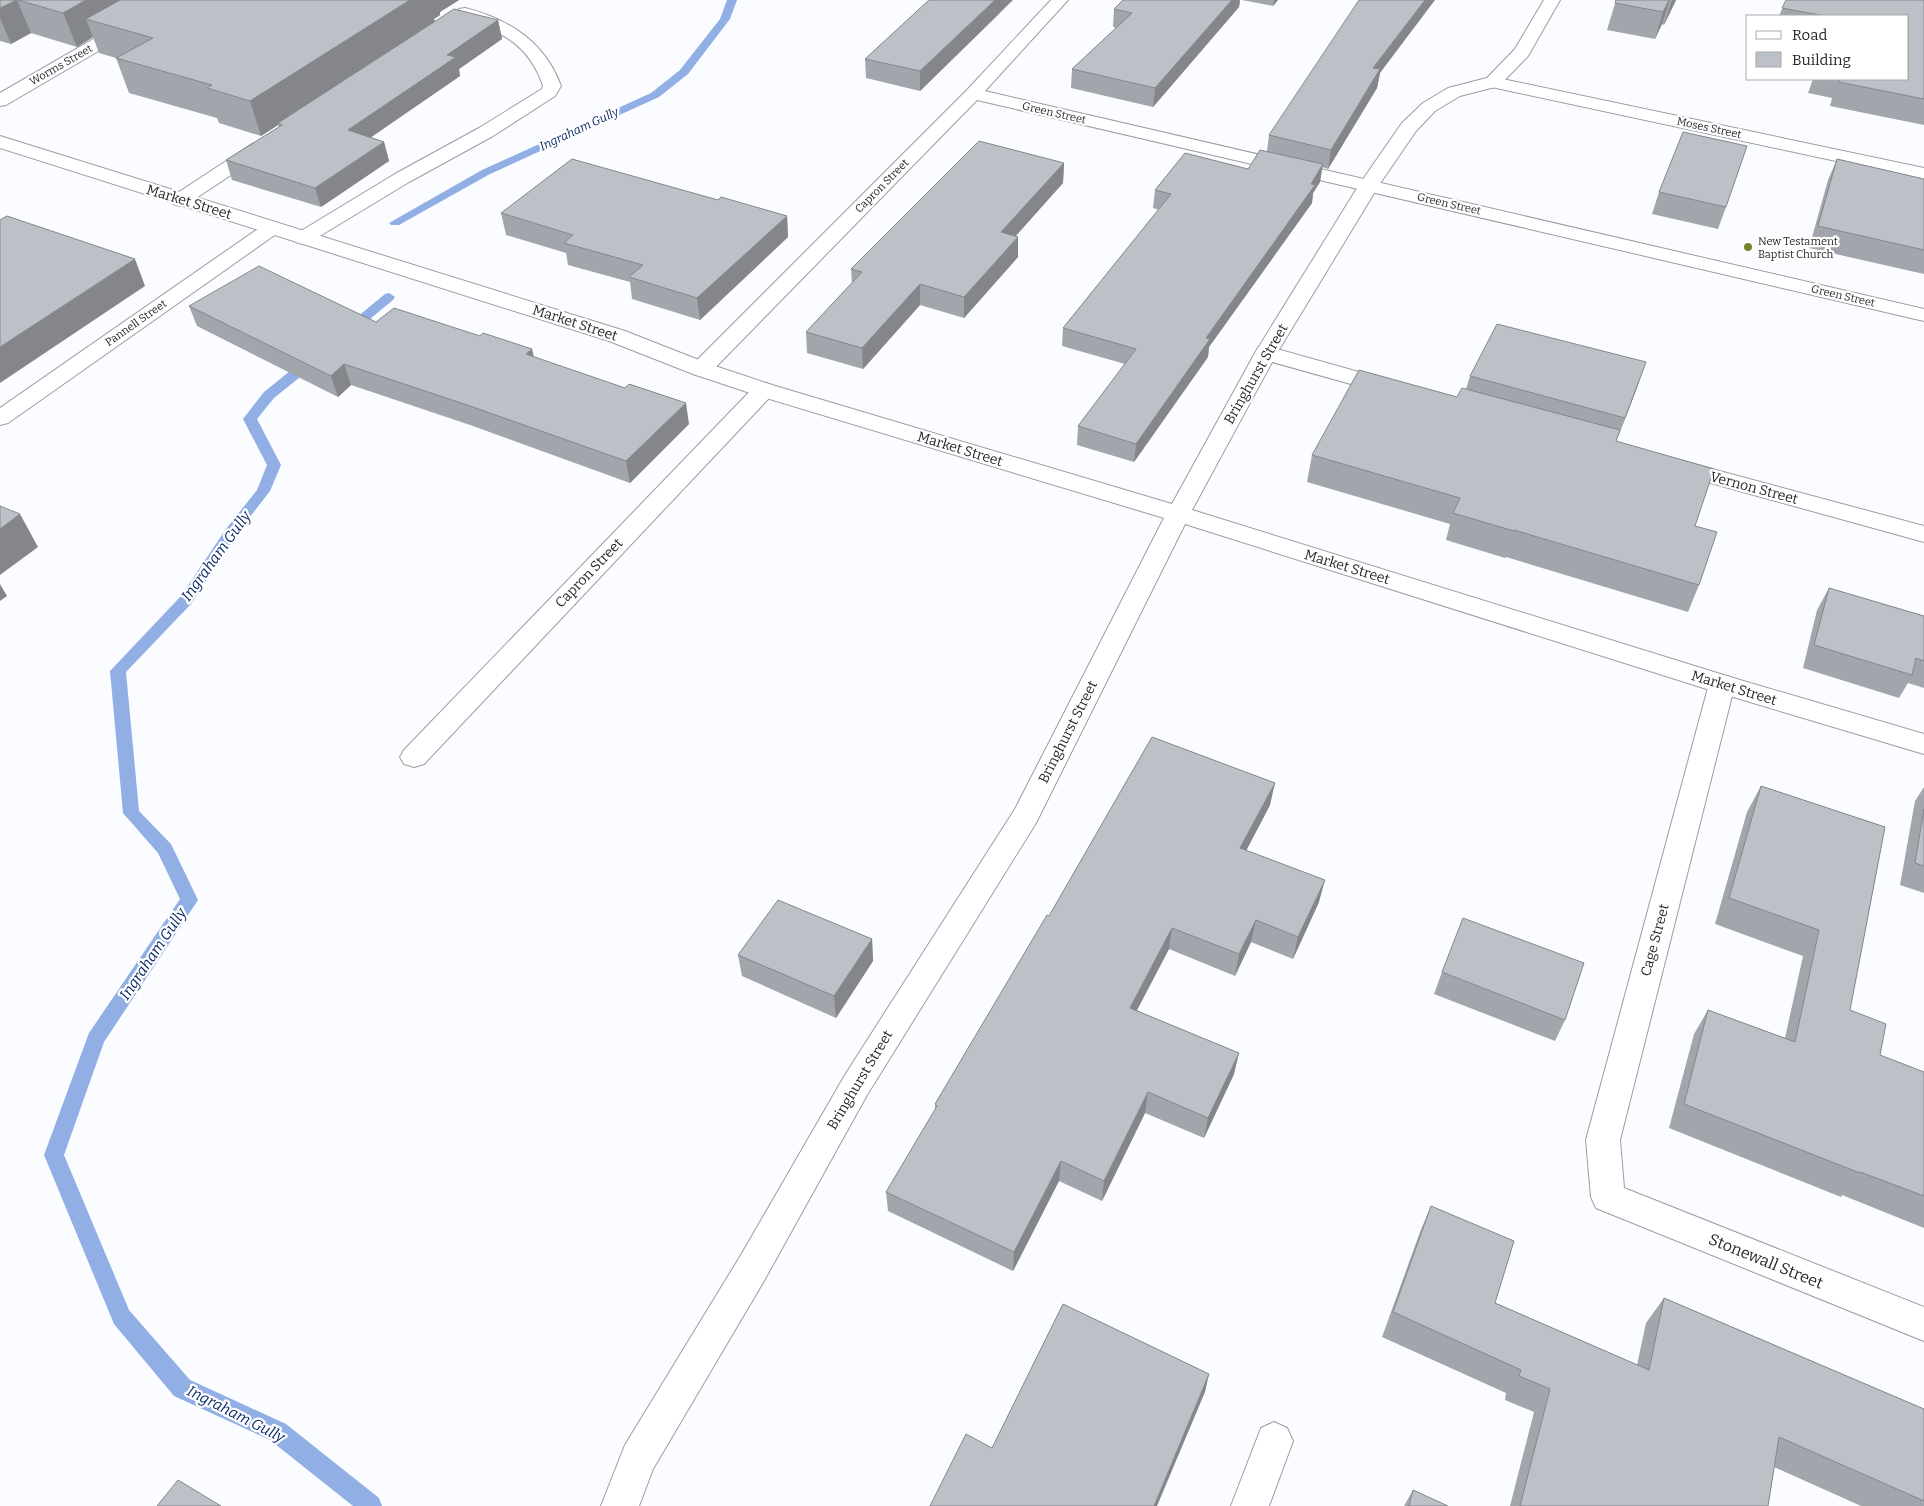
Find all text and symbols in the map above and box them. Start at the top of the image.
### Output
legend [1746,15,1909,80]
text: Road [1792,26,1827,44]
street label: Worms Street [27,42,95,88]
text: Building [1792,51,1851,69]
street label: Green Street [1021,99,1087,127]
water label: Ingraham Gully [537,104,622,153]
street label: Moses Street [1675,115,1743,141]
street label: Capron Street [852,156,912,216]
street label: Market Street [144,181,234,223]
street label: Green Street [1416,190,1482,218]
place label: New Testament Baptist Church [1758,235,1838,261]
marker: New Testament Baptist Church [1742,241,1754,253]
street label: Green Street [1810,282,1876,310]
street label: Pannell Street [103,297,169,349]
street label: Market Street [530,301,620,345]
street label: Bringhurst Street [1220,321,1292,427]
street label: Market Street [915,428,1005,470]
street label: Vernon Street [1708,468,1800,508]
water label: Ingraham Gully [177,506,255,605]
street label: Capron Street [552,535,626,611]
street label: Market Street [1302,546,1392,588]
street label: Market Street [1689,667,1779,709]
street label: Bringhurst Street [1035,678,1101,786]
street label: Cage Street [1637,902,1673,978]
water label: Ingraham Gully [116,904,191,1003]
street label: Bringhurst Street [824,1027,896,1133]
street label: Stonewall Street [1706,1229,1826,1293]
water label: Ingraham Gully [184,1382,289,1447]

